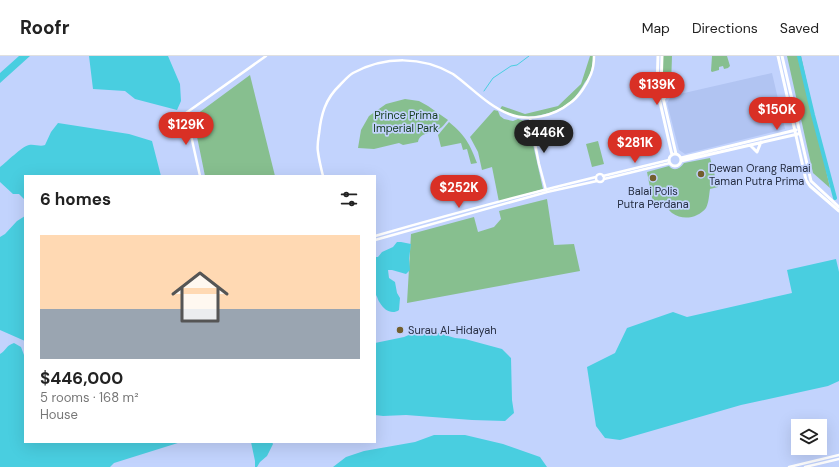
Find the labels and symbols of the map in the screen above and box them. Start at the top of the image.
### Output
pin: $139K [629,72,685,106]
pin: $150K [749,97,805,131]
park label: Prince Prima Imperial Park [373,108,439,135]
pin: $129K [158,112,214,146]
pin: $446K [516,120,572,154]
pin: $281K [607,130,663,164]
place label: Dewan Orang Ramai Taman Putra Prima [709,161,811,188]
marker: Dewan Orang Ramai Taman Putra Prima [696,169,706,179]
marker: Balai Polis Putra Perdana [648,173,658,183]
pin: $252K [431,175,487,209]
place label: Balai Polis Putra Perdana [617,184,689,211]
place label: Surau Al-Hidayah [408,323,497,337]
marker: Surau Al-Hidayah [395,325,405,335]

